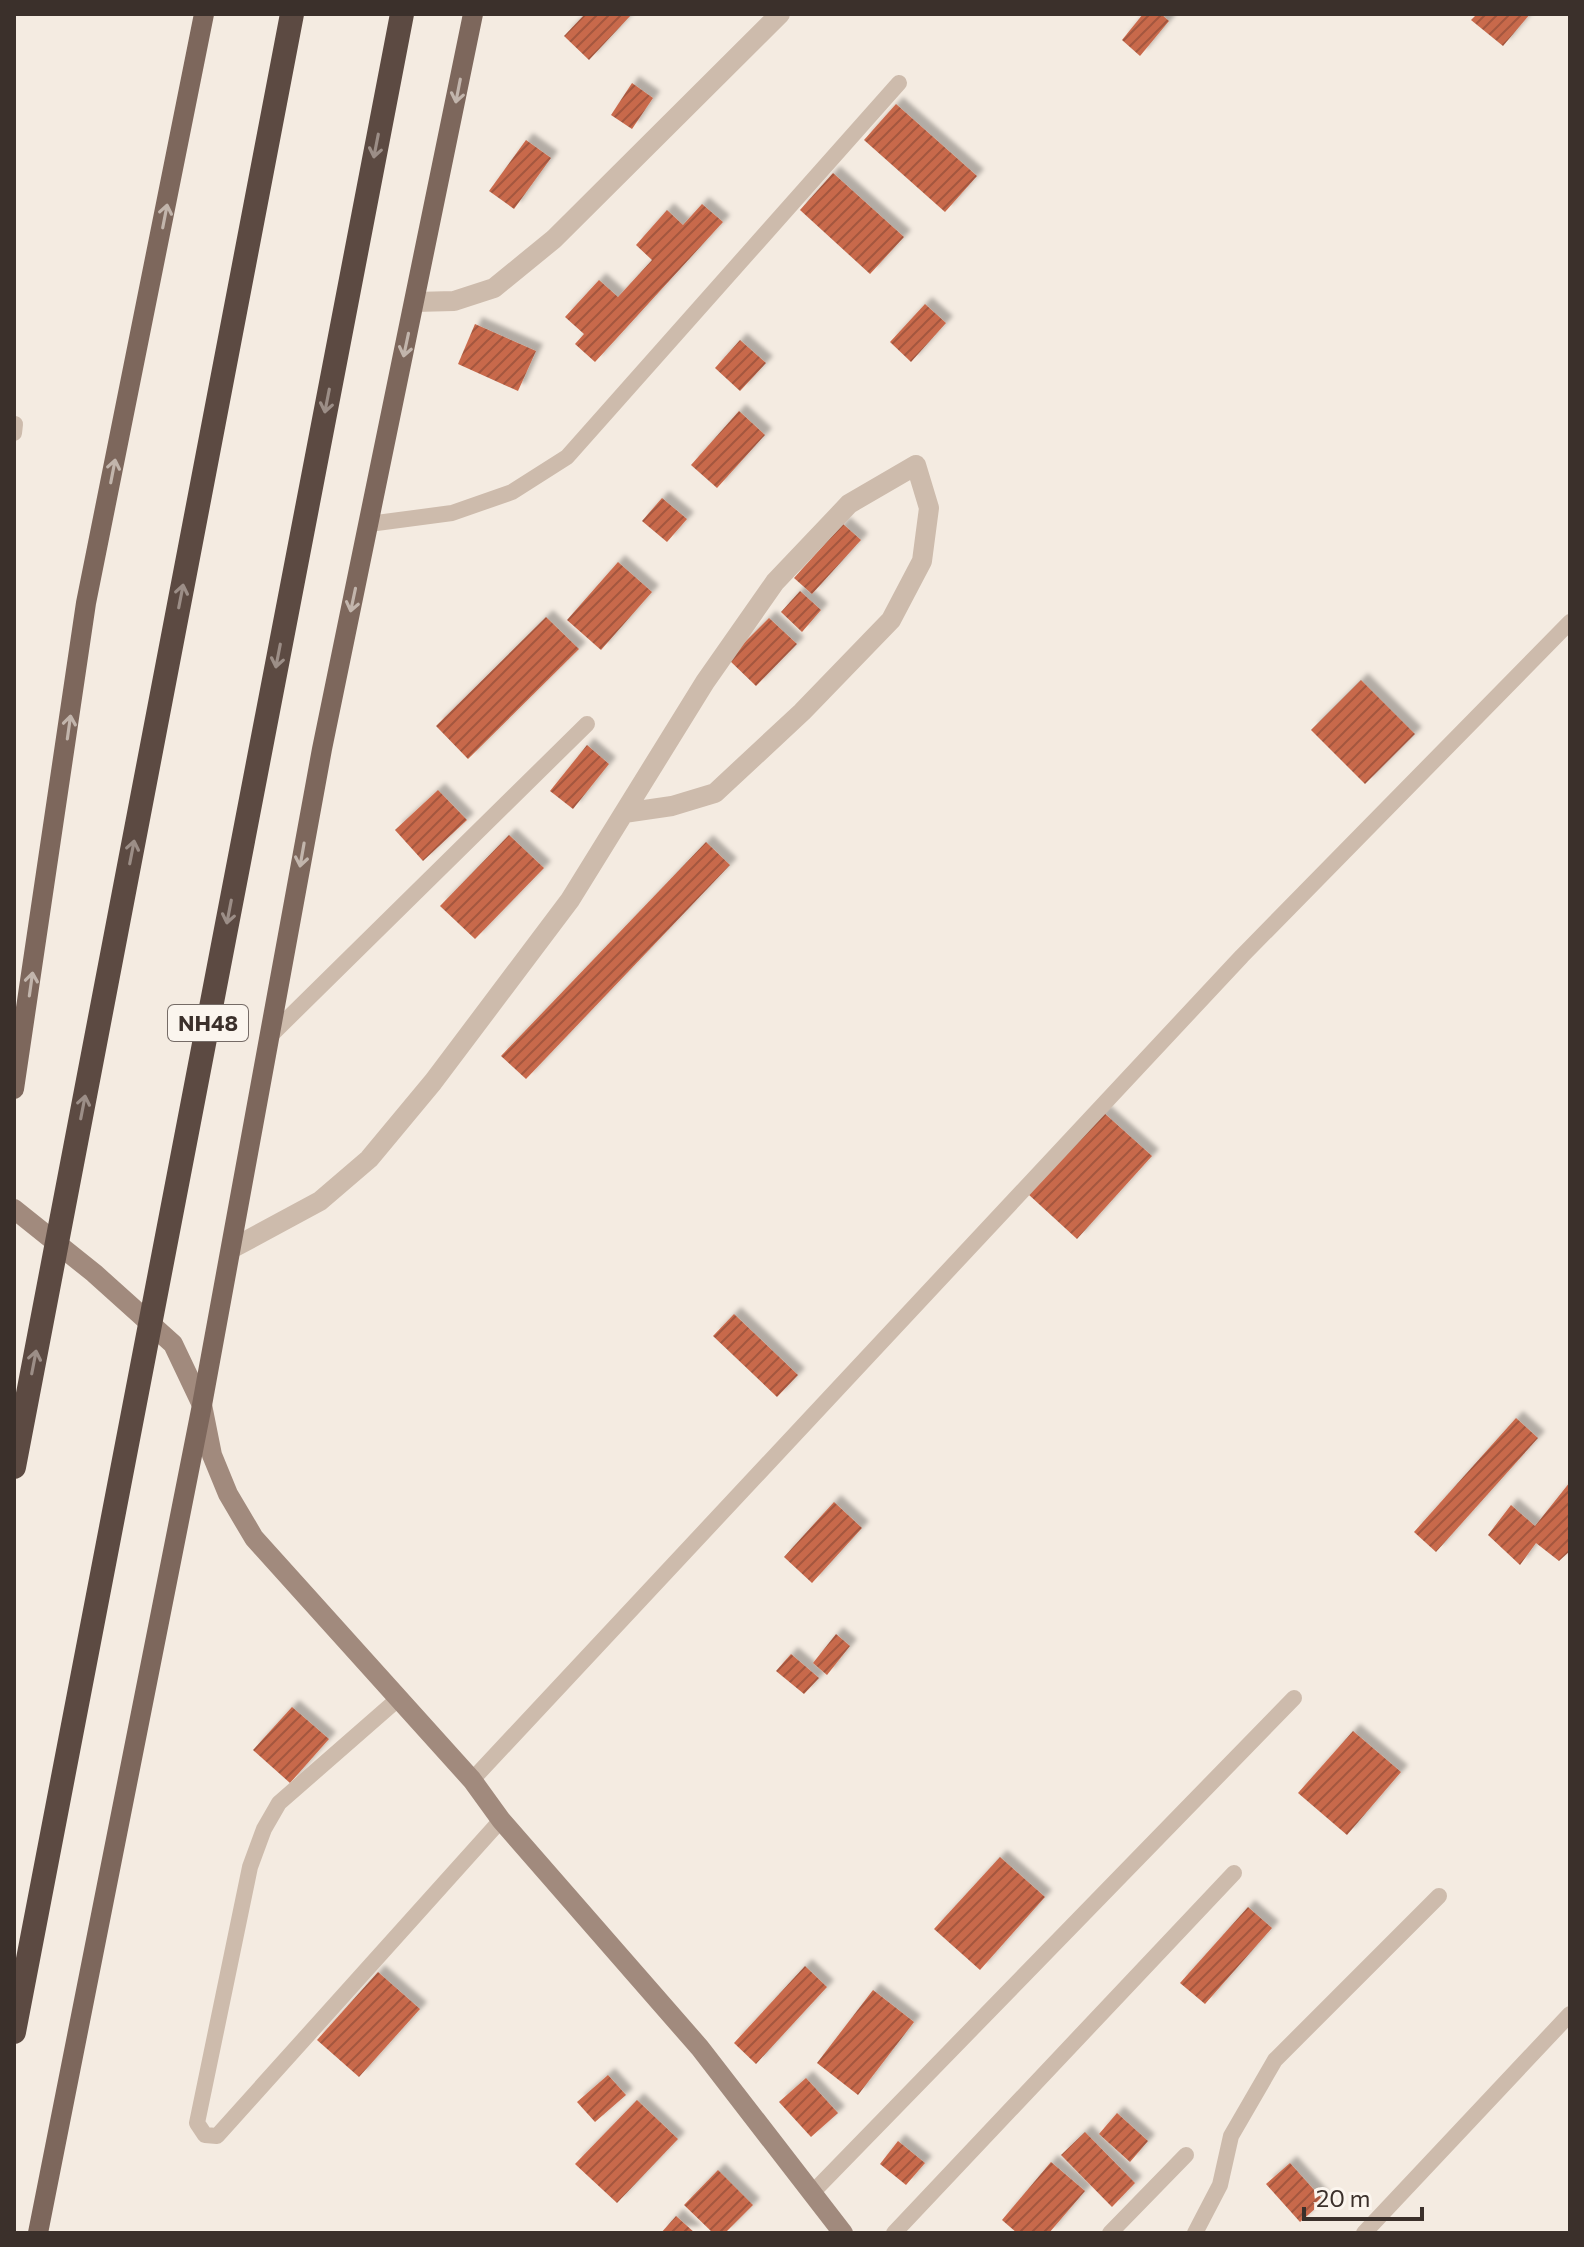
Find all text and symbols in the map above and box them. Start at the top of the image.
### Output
one-way arrow [450,77,465,103]
one-way arrow [368,132,383,158]
one-way arrow [158,204,173,229]
one-way arrow [398,332,413,358]
one-way arrow [319,388,334,413]
one-way arrow [106,459,121,484]
one-way arrow [174,584,189,610]
one-way arrow [345,587,360,612]
one-way arrow [270,643,285,669]
one-way arrow [62,715,77,740]
one-way arrow [125,839,140,865]
one-way arrow [294,842,309,867]
one-way arrow [221,898,236,924]
one-way arrow [24,972,39,997]
road number: NH48 [168,1005,248,1041]
one-way arrow [76,1095,91,1120]
one-way arrow [27,1350,42,1376]
scale bar [1304,2171,1422,2221]
text: 20 m [1316,2183,1370,2212]

